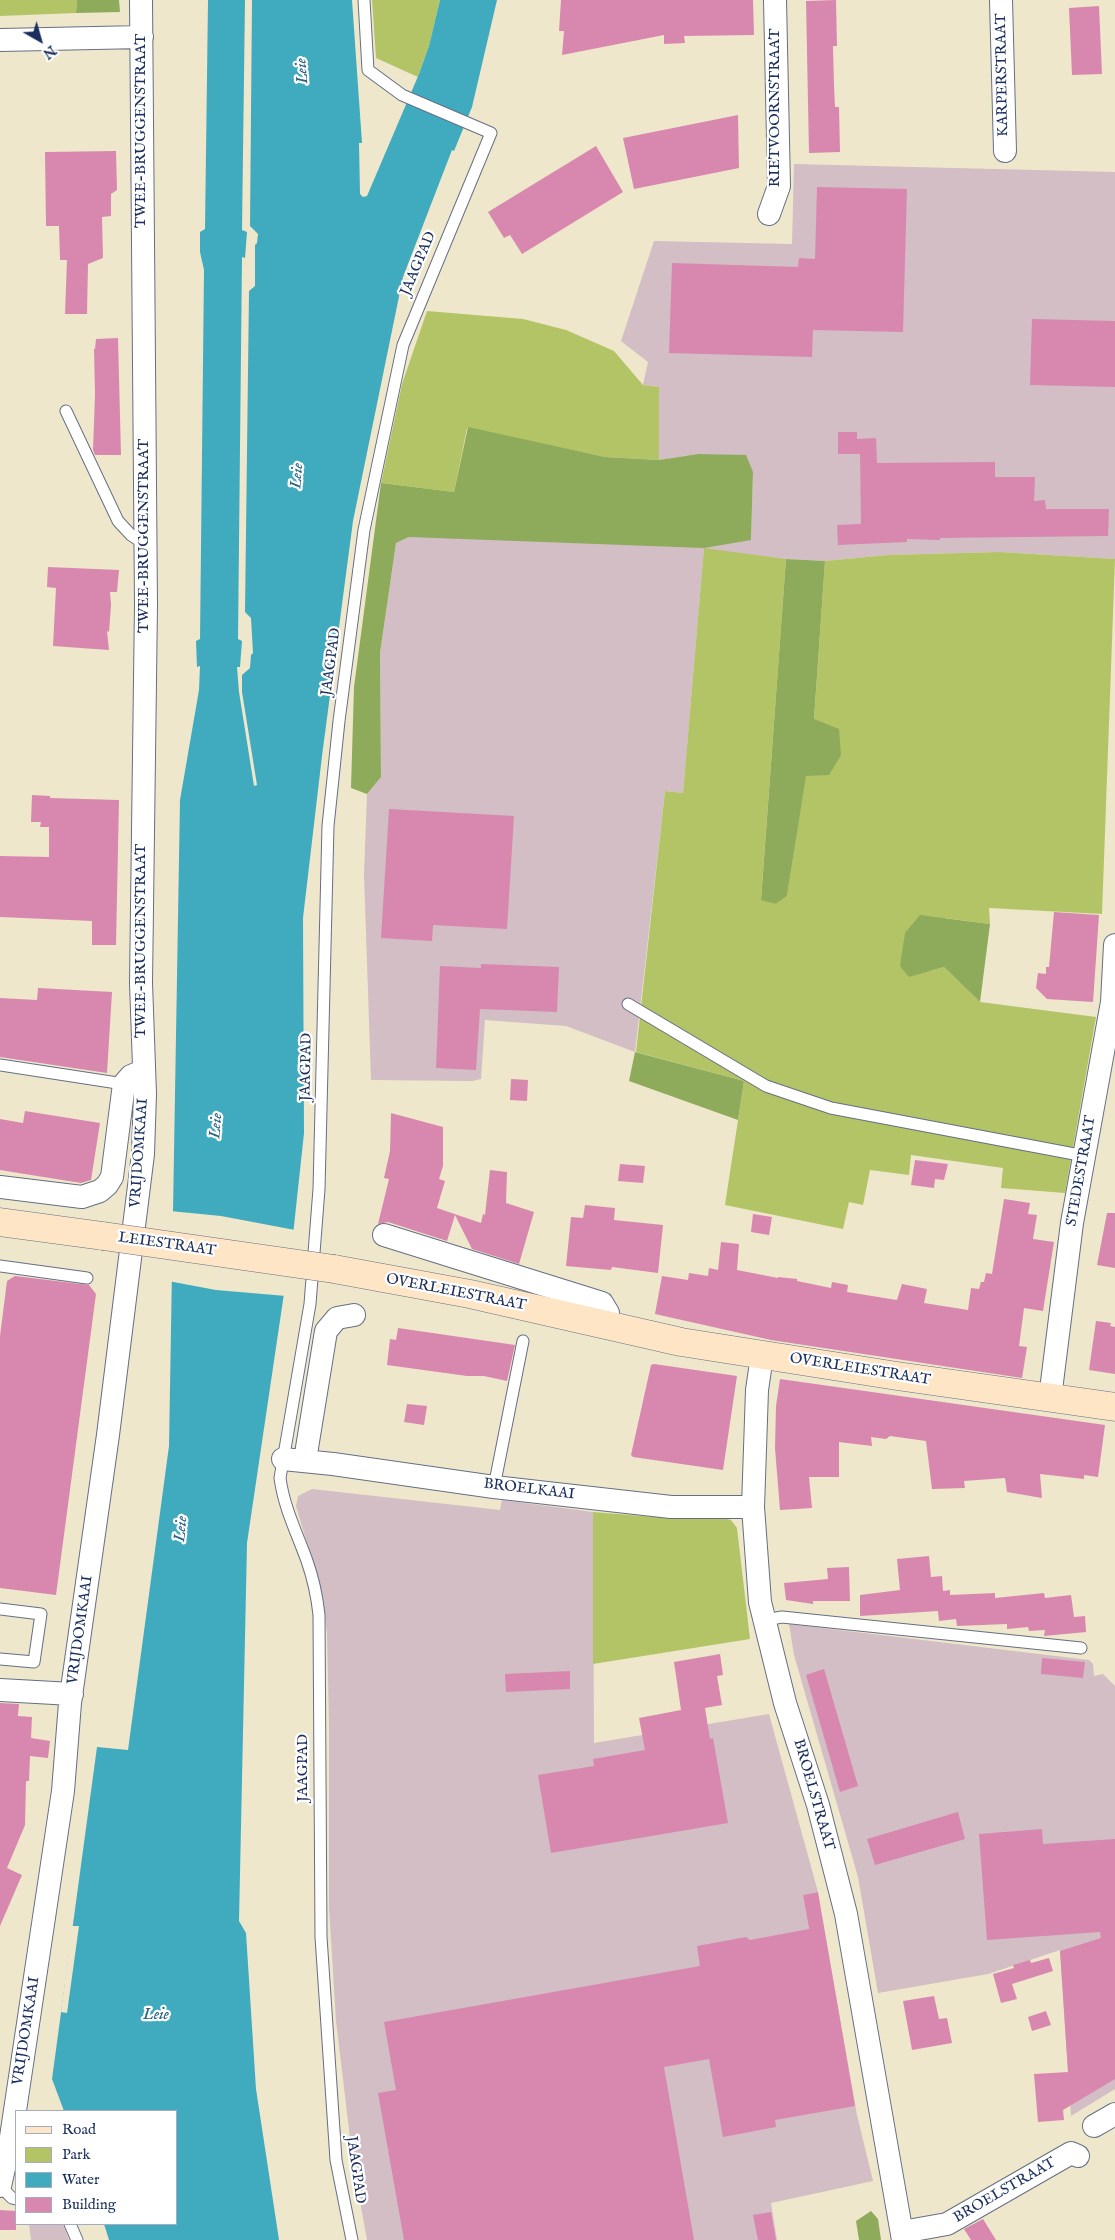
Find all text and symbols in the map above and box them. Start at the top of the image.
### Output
street label: KARPERSTRAAT [993,13,1013,137]
north arrow [15,15,65,65]
street label: RIETVOORNSTRAAT [767,29,785,187]
street label: TWEE-BRUGGENSTRAAT [133,34,151,228]
text: N [39,41,60,63]
water label: Leie [293,57,313,85]
street label: JAAGPAD [397,229,441,299]
street label: TWEE-BRUGGENSTRAAT [136,439,154,633]
water label: Leie [287,462,309,490]
street label: JAAGPAD [318,627,346,697]
street label: TWEE-BRUGGENSTRAAT [133,844,151,1038]
street label: JAAGPAD [297,1033,317,1101]
street label: VRIJDOMKAAI [127,1098,153,1208]
water label: Leie [206,1112,228,1140]
street label: STEDESTRAAT [1063,1114,1101,1228]
street label: LEIESTRAAT [117,1229,217,1261]
street label: OVERLEIESTRAAT [384,1271,528,1315]
street label: OVERLEIESTRAAT [788,1350,932,1390]
street label: BROELKAAI [482,1475,576,1505]
water label: Leie [171,1515,193,1543]
street label: VRIJDOMKAAI [64,1574,98,1686]
street label: JAAGPAD [295,1734,313,1802]
street label: BROELSTRAAT [789,1737,837,1853]
street label: VRIJDOMKAAI [10,1975,44,2087]
water label: Leie [143,2006,169,2026]
legend [15,2110,178,2225]
text: Road [62,2120,96,2139]
street label: JAAGPAD [341,2135,369,2205]
text: Park [62,2145,91,2164]
street label: BROELSTRAAT [951,2154,1059,2228]
text: Water [62,2170,99,2189]
text: Building [62,2195,116,2214]

